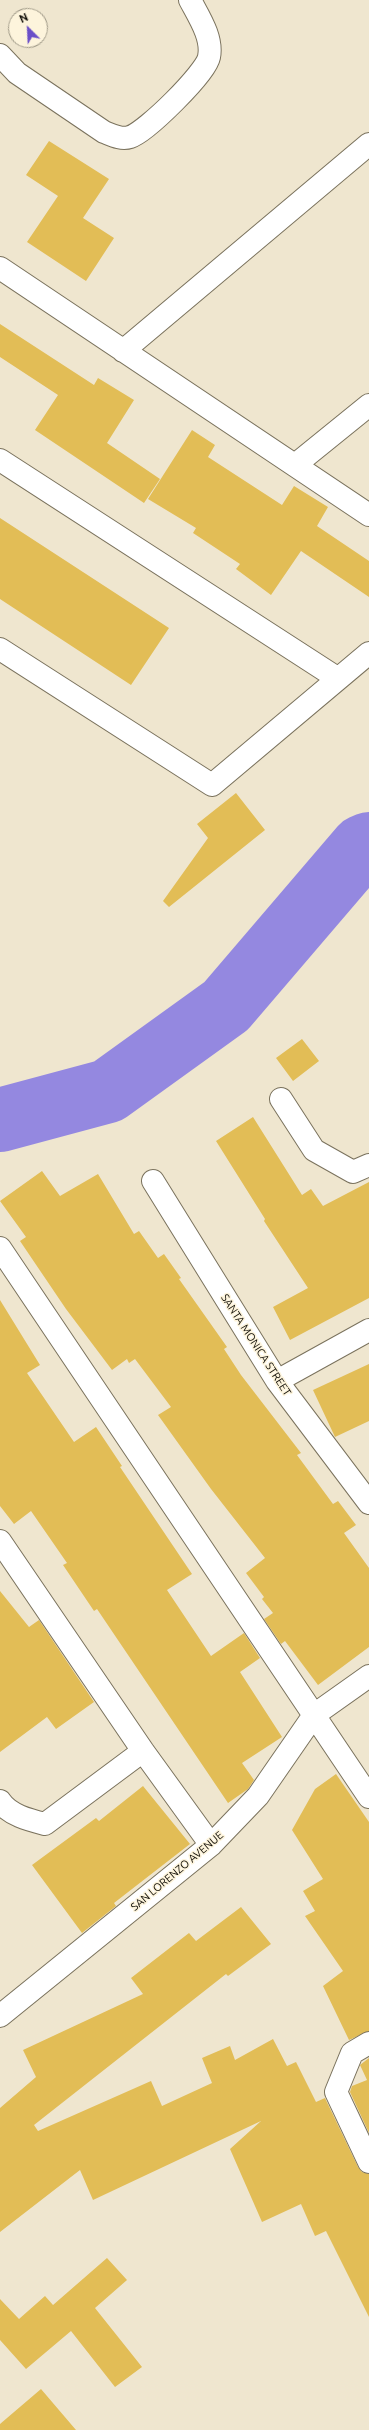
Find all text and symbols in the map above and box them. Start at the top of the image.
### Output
north arrow [8,8,48,48]
text: N [17,11,30,25]
street label: SANTA MONICA STREET [218,1292,294,1398]
street label: SAN LORENZO AVENUE [128,1829,226,1913]

